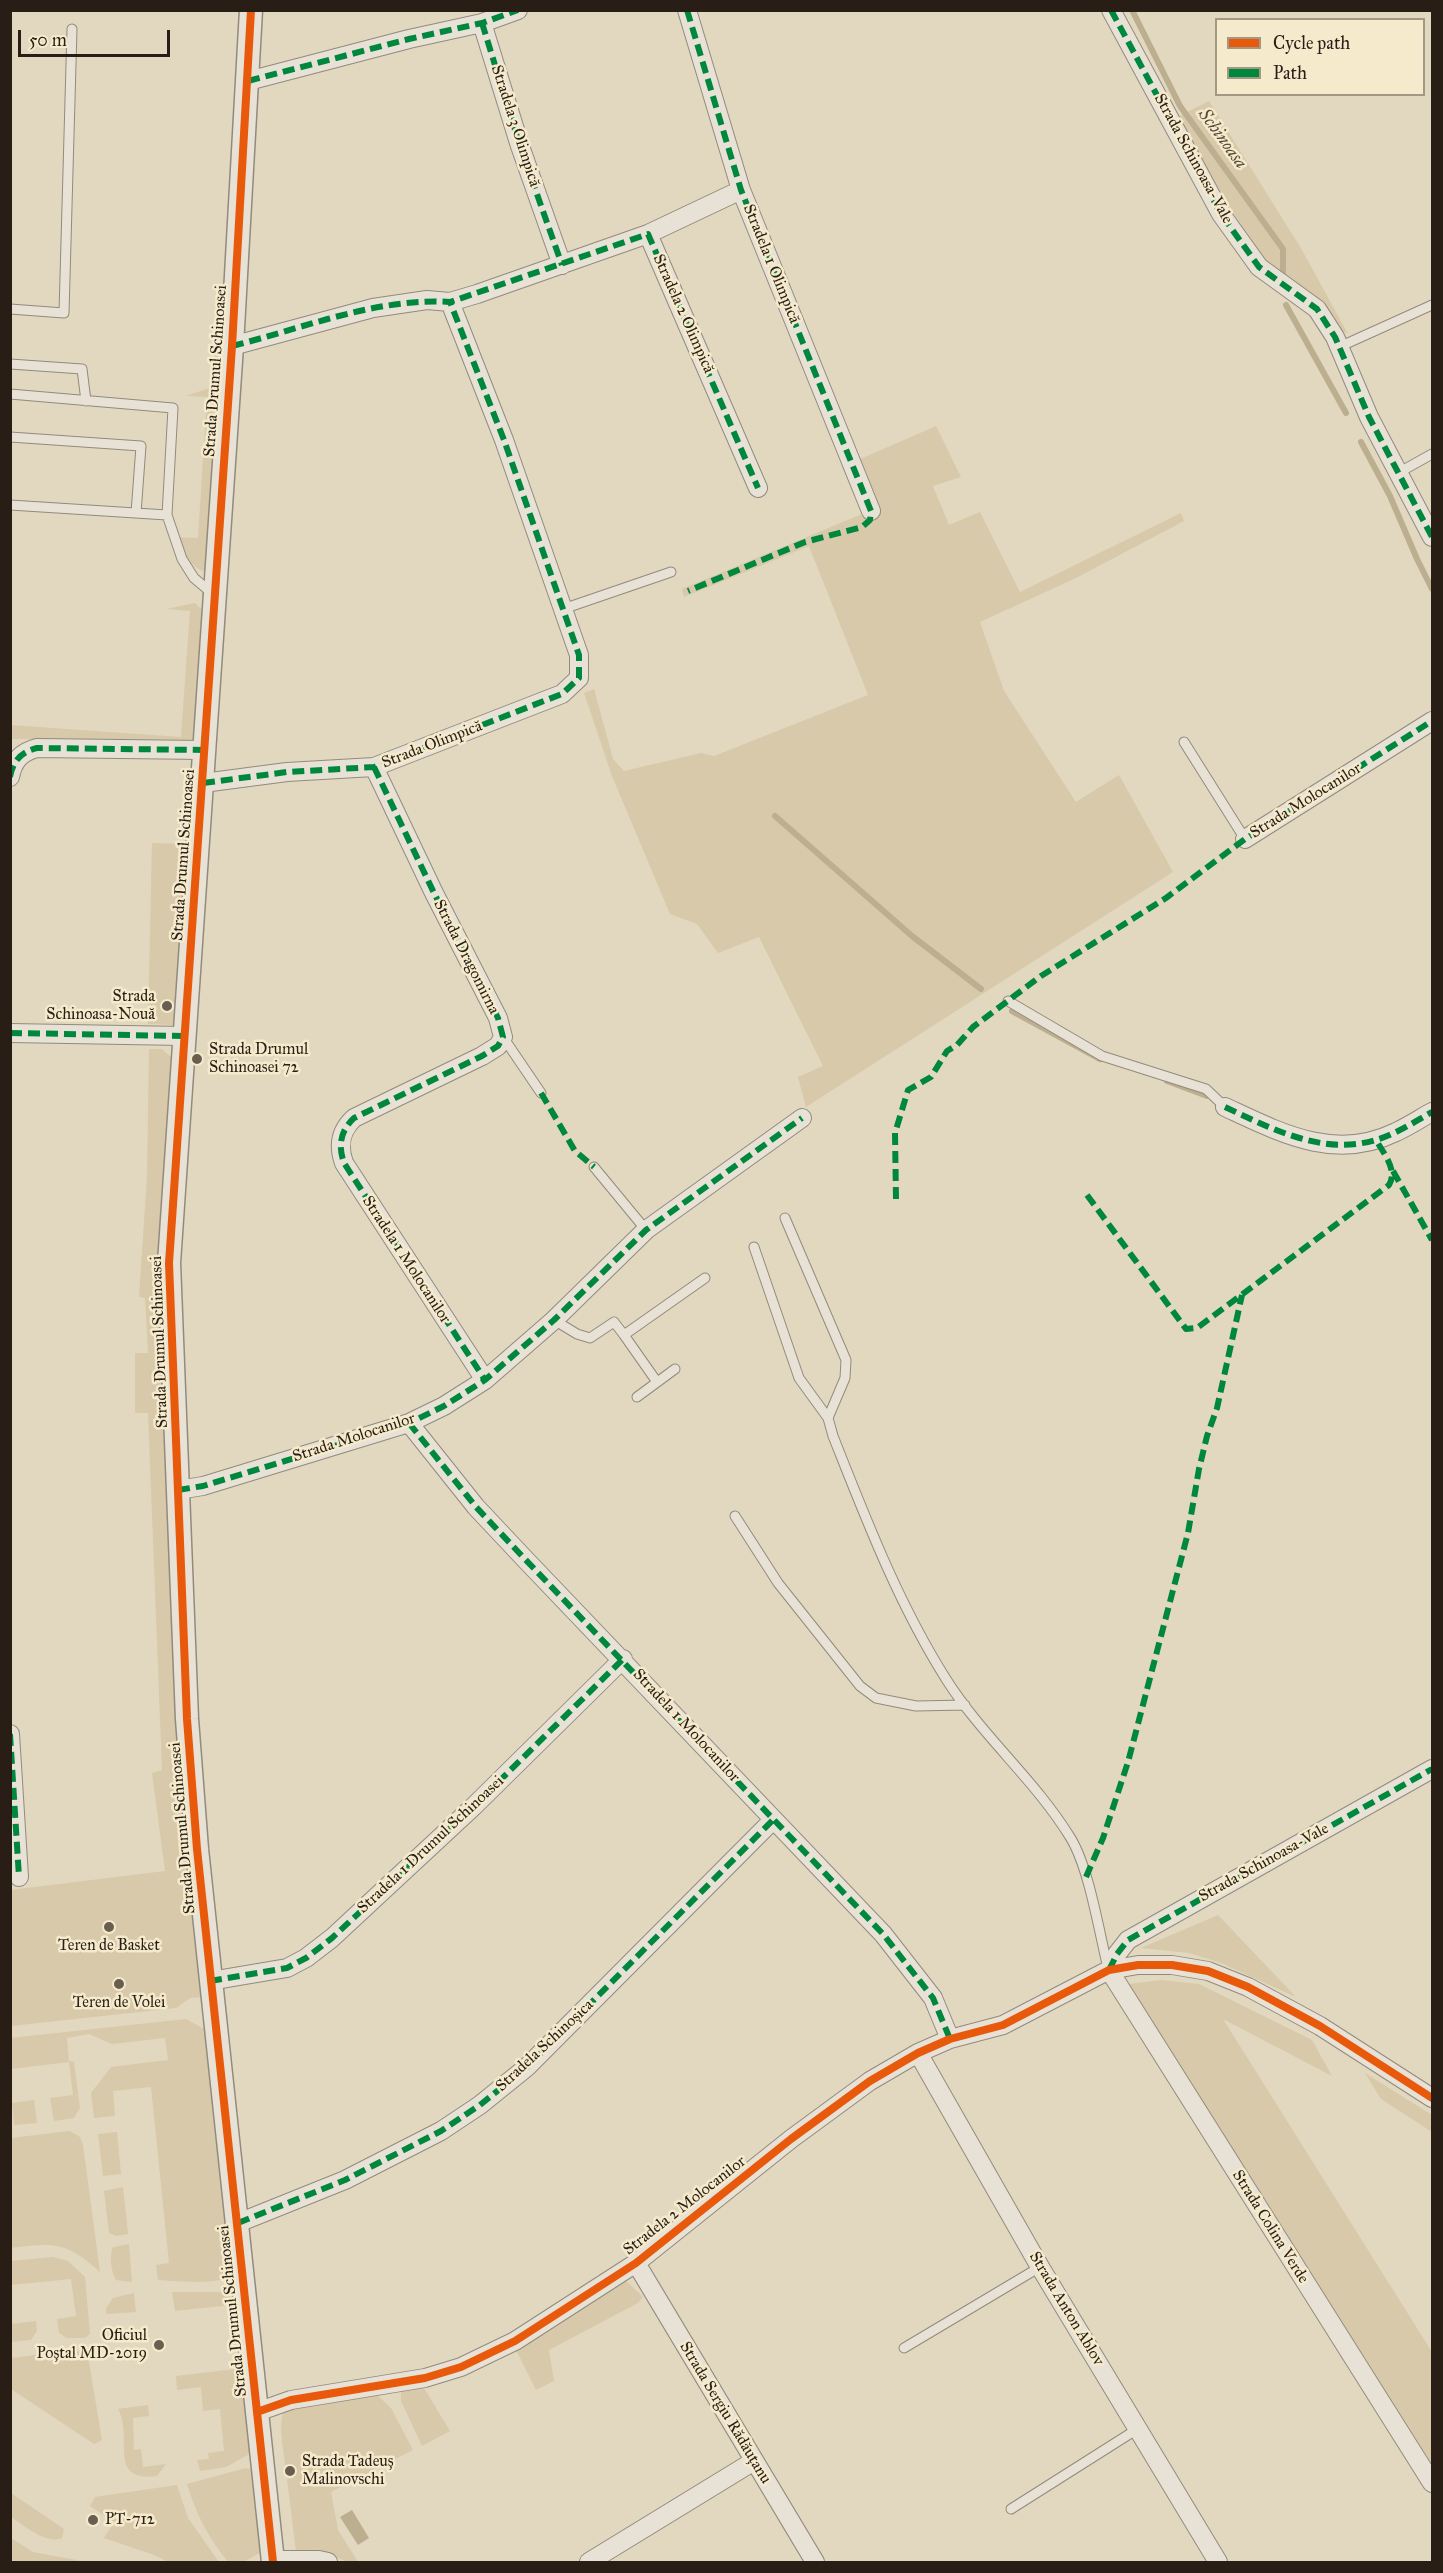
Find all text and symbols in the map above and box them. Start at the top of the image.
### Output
scale bar [21,18,172,56]
legend [1215,18,1425,96]
text: 50 m [29,29,67,51]
text: Cycle path [1273,32,1350,54]
text: Path [1273,62,1307,84]
street label: Stradela 3 Olimpică [486,63,544,189]
street label: Strada Schinoasa-Vale [1149,91,1237,227]
water label: Schinoasa [1193,105,1251,173]
street label: Stradela 1 Olimpică [738,202,804,326]
street label: Stradela 2 Olimpică [648,251,718,377]
street label: Strada Drumul Schinoasei [200,284,232,458]
street label: Strada Olimpică [379,717,485,773]
street label: Strada Molocanilor [1247,759,1365,843]
street label: Strada Drumul Schinoasei [168,768,200,942]
street label: Strada Dragomirna [429,896,503,1018]
place label: Strada Schinoasa-Nouă [46,987,155,1025]
marker: Strada Schinoasa-Nouă [160,999,174,1013]
place label: Strada Drumul Schinoasei 72 [209,1040,308,1078]
marker: Strada Drumul Schinoasei 72 [190,1052,204,1066]
street label: Stradela 1 Molocanilor [358,1193,454,1327]
street label: Strada Drumul Schinoasei [147,1255,173,1429]
street label: Strada Molocanilor [290,1409,418,1467]
street label: Stradela 1 Molocanilor [628,1665,744,1787]
street label: Strada Drumul Schinoasei [166,1741,200,1915]
street label: Stradela 1 Drumul Schinoasei [354,1772,508,1918]
street label: Strada Schinoasa-Vale [1196,1819,1332,1907]
marker: Teren de Basket [102,1920,116,1934]
place label: Teren de Basket [58,1936,160,1956]
marker: Teren de Volei [112,1977,126,1991]
place label: Teren de Volei [73,1993,165,2013]
street label: Stradela Schinoșica [492,1996,598,2096]
street label: Stradela 2 Molocanilor [620,2152,750,2260]
street label: Strada Colina Verde [1227,2167,1313,2287]
street label: Strada Drumul Schinoasei [214,2224,252,2398]
street label: Strada Anton Ablov [1024,2248,1108,2370]
place label: Oficiul Poștal MD-2019 [36,2326,147,2364]
marker: Oficiul Poștal MD-2019 [152,2338,166,2352]
street label: Strada Sergiu Rădăuțanu [675,2338,775,2488]
place label: Strada Tadeuș Malinovschi [302,2452,394,2490]
marker: Strada Tadeuș Malinovschi [283,2464,297,2478]
place label: PT-712 [105,2510,155,2530]
marker: PT-712 [86,2513,100,2527]

